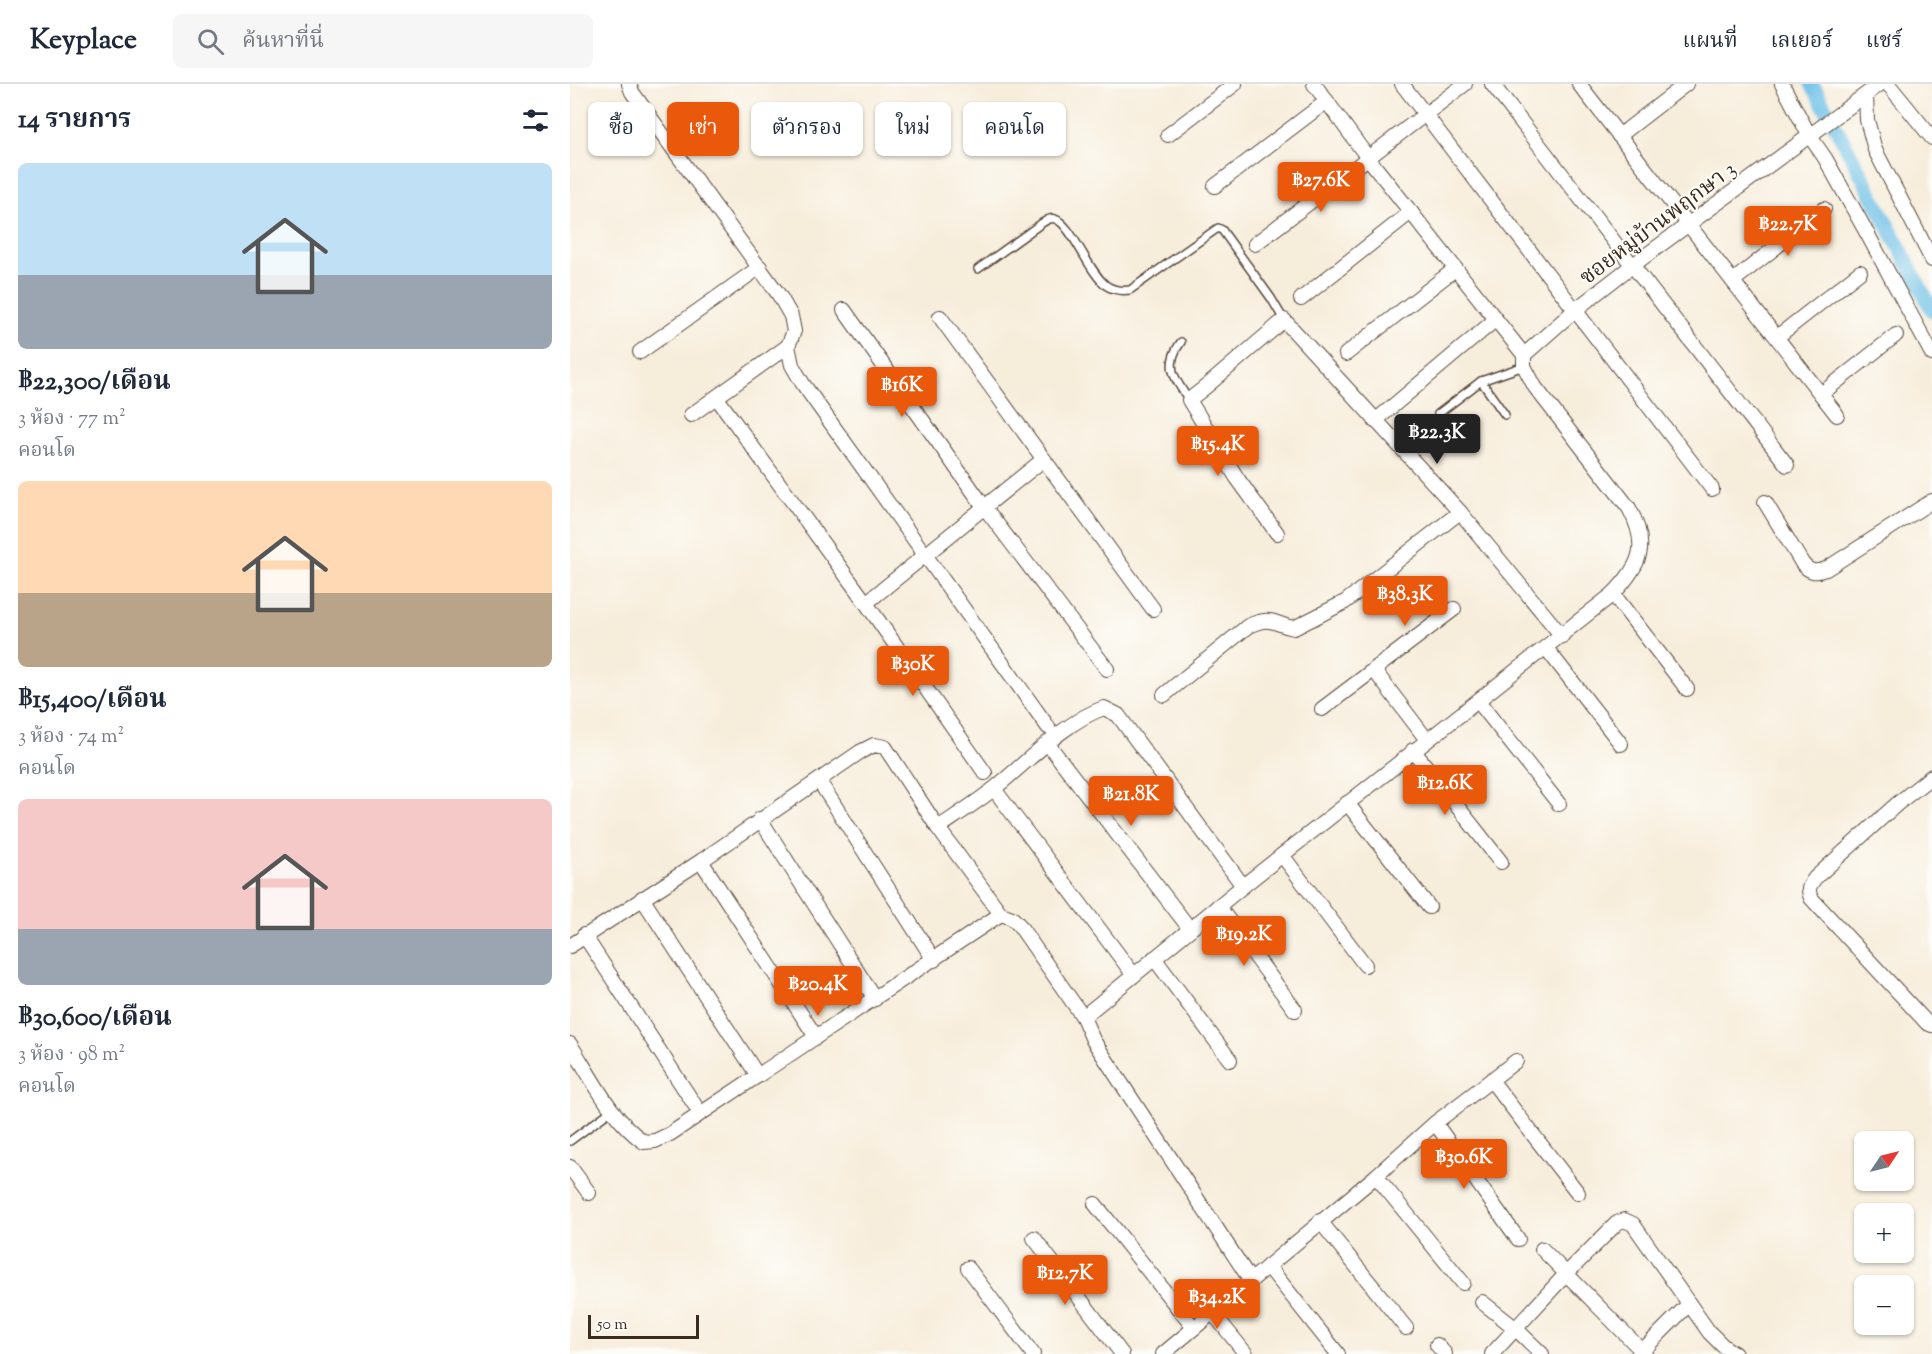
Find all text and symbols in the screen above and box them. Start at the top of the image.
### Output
search box [173,14,593,68]
text: Keyplace [30,21,137,61]
icon: search [194,25,227,58]
text: ค้นหาที่นี่ [242,26,324,58]
text: แผนที่ [1683,27,1738,57]
text: เลเยอร์ [1771,27,1833,57]
text: แชร์ [1866,27,1902,57]
text: 14 รายการ [18,102,131,139]
chip: ซื้อ [588,102,655,156]
chip: เช่า [667,102,739,156]
chip: ตัวกรอง [751,102,863,156]
chip: ใหม่ [875,102,951,156]
chip: คอนโด [963,102,1066,156]
icon: filters [519,104,552,137]
street label: ซอยหมู่บ้านพฤกษา 3 [1574,155,1744,294]
pin: ฿27.6K [1272,162,1370,213]
text: ฿27.6K [1292,167,1350,196]
icon: home [231,202,339,310]
pin: ฿22.7K [1739,206,1837,257]
text: ฿22.7K [1758,211,1818,240]
text: ฿22,300/เดือน [18,364,171,401]
pin: ฿16K [866,367,938,418]
text: ฿16K [881,372,923,401]
text: 3 ห้อง · 77 m² [18,405,126,434]
pin: ฿22.3K [1388,414,1486,465]
text: ฿22.3K [1408,419,1466,448]
pin: ฿15.4K [1169,426,1267,477]
text: ฿15.4K [1191,431,1245,460]
text: คอนโด [18,437,76,466]
icon: home [231,520,339,628]
pin: ฿38.3K [1356,576,1454,627]
text: ฿38.3K [1377,581,1433,610]
pin: ฿30K [877,646,949,697]
text: ฿30K [891,651,935,680]
text: ฿15,400/เดือน [18,682,167,719]
text: 3 ห้อง · 74 m² [18,723,124,752]
text: คอนโด [18,755,76,784]
pin: ฿12.6K [1396,765,1494,816]
text: ฿12.6K [1417,770,1473,799]
pin: ฿21.8K [1082,776,1180,827]
text: ฿21.8K [1103,781,1159,810]
icon: home [231,838,339,946]
pin: ฿19.2K [1195,916,1293,967]
text: ฿19.2K [1216,921,1272,950]
pin: ฿20.4K [769,966,867,1017]
text: ฿20.4K [788,971,848,1000]
text: ฿30,600/เดือน [18,1000,172,1037]
text: 3 ห้อง · 98 m² [18,1041,125,1070]
text: คอนโด [18,1073,76,1102]
north arrow [1854,1131,1914,1191]
map controls [1854,1131,1914,1335]
pin: ฿30.6K [1415,1139,1513,1190]
text: ฿30.6K [1435,1144,1493,1173]
button: + [1854,1203,1914,1263]
pin: ฿12.7K [1016,1255,1114,1306]
text: ฿12.7K [1037,1260,1093,1289]
button: − [1854,1275,1914,1335]
pin: ฿34.2K [1168,1279,1266,1330]
text: ฿34.2K [1188,1284,1246,1313]
scale bar [588,1312,699,1340]
text: 50 m [597,1314,628,1337]

